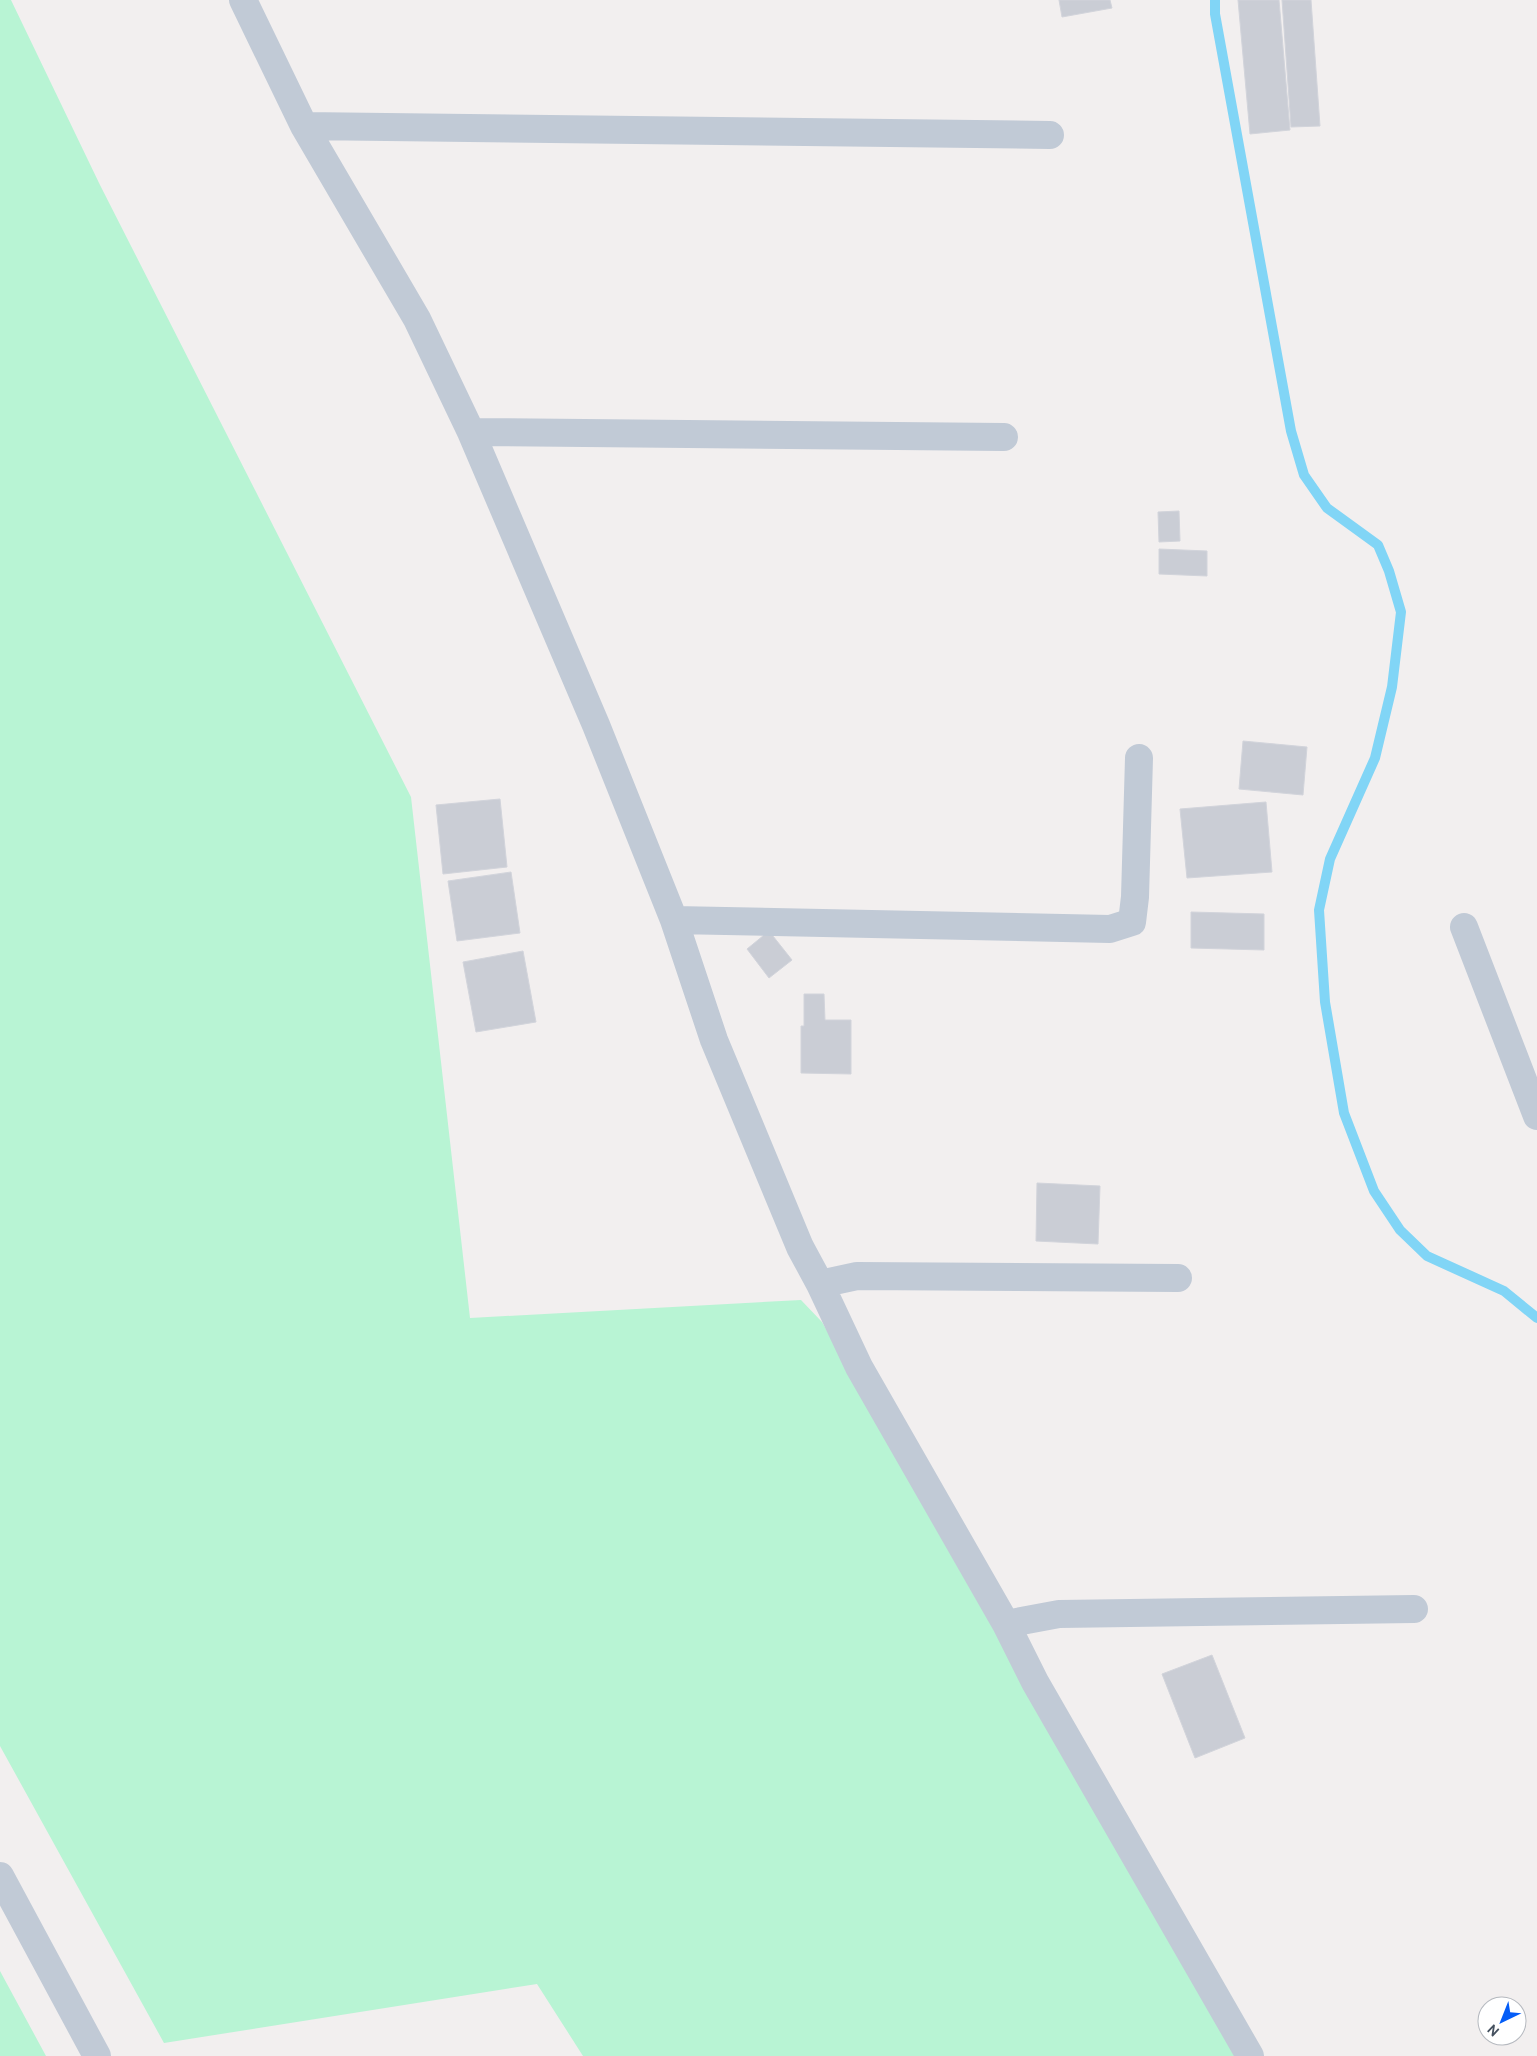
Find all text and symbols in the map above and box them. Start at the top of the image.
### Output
north arrow [1477,1996,1527,2046]
text: N [1485,2020,1504,2039]

